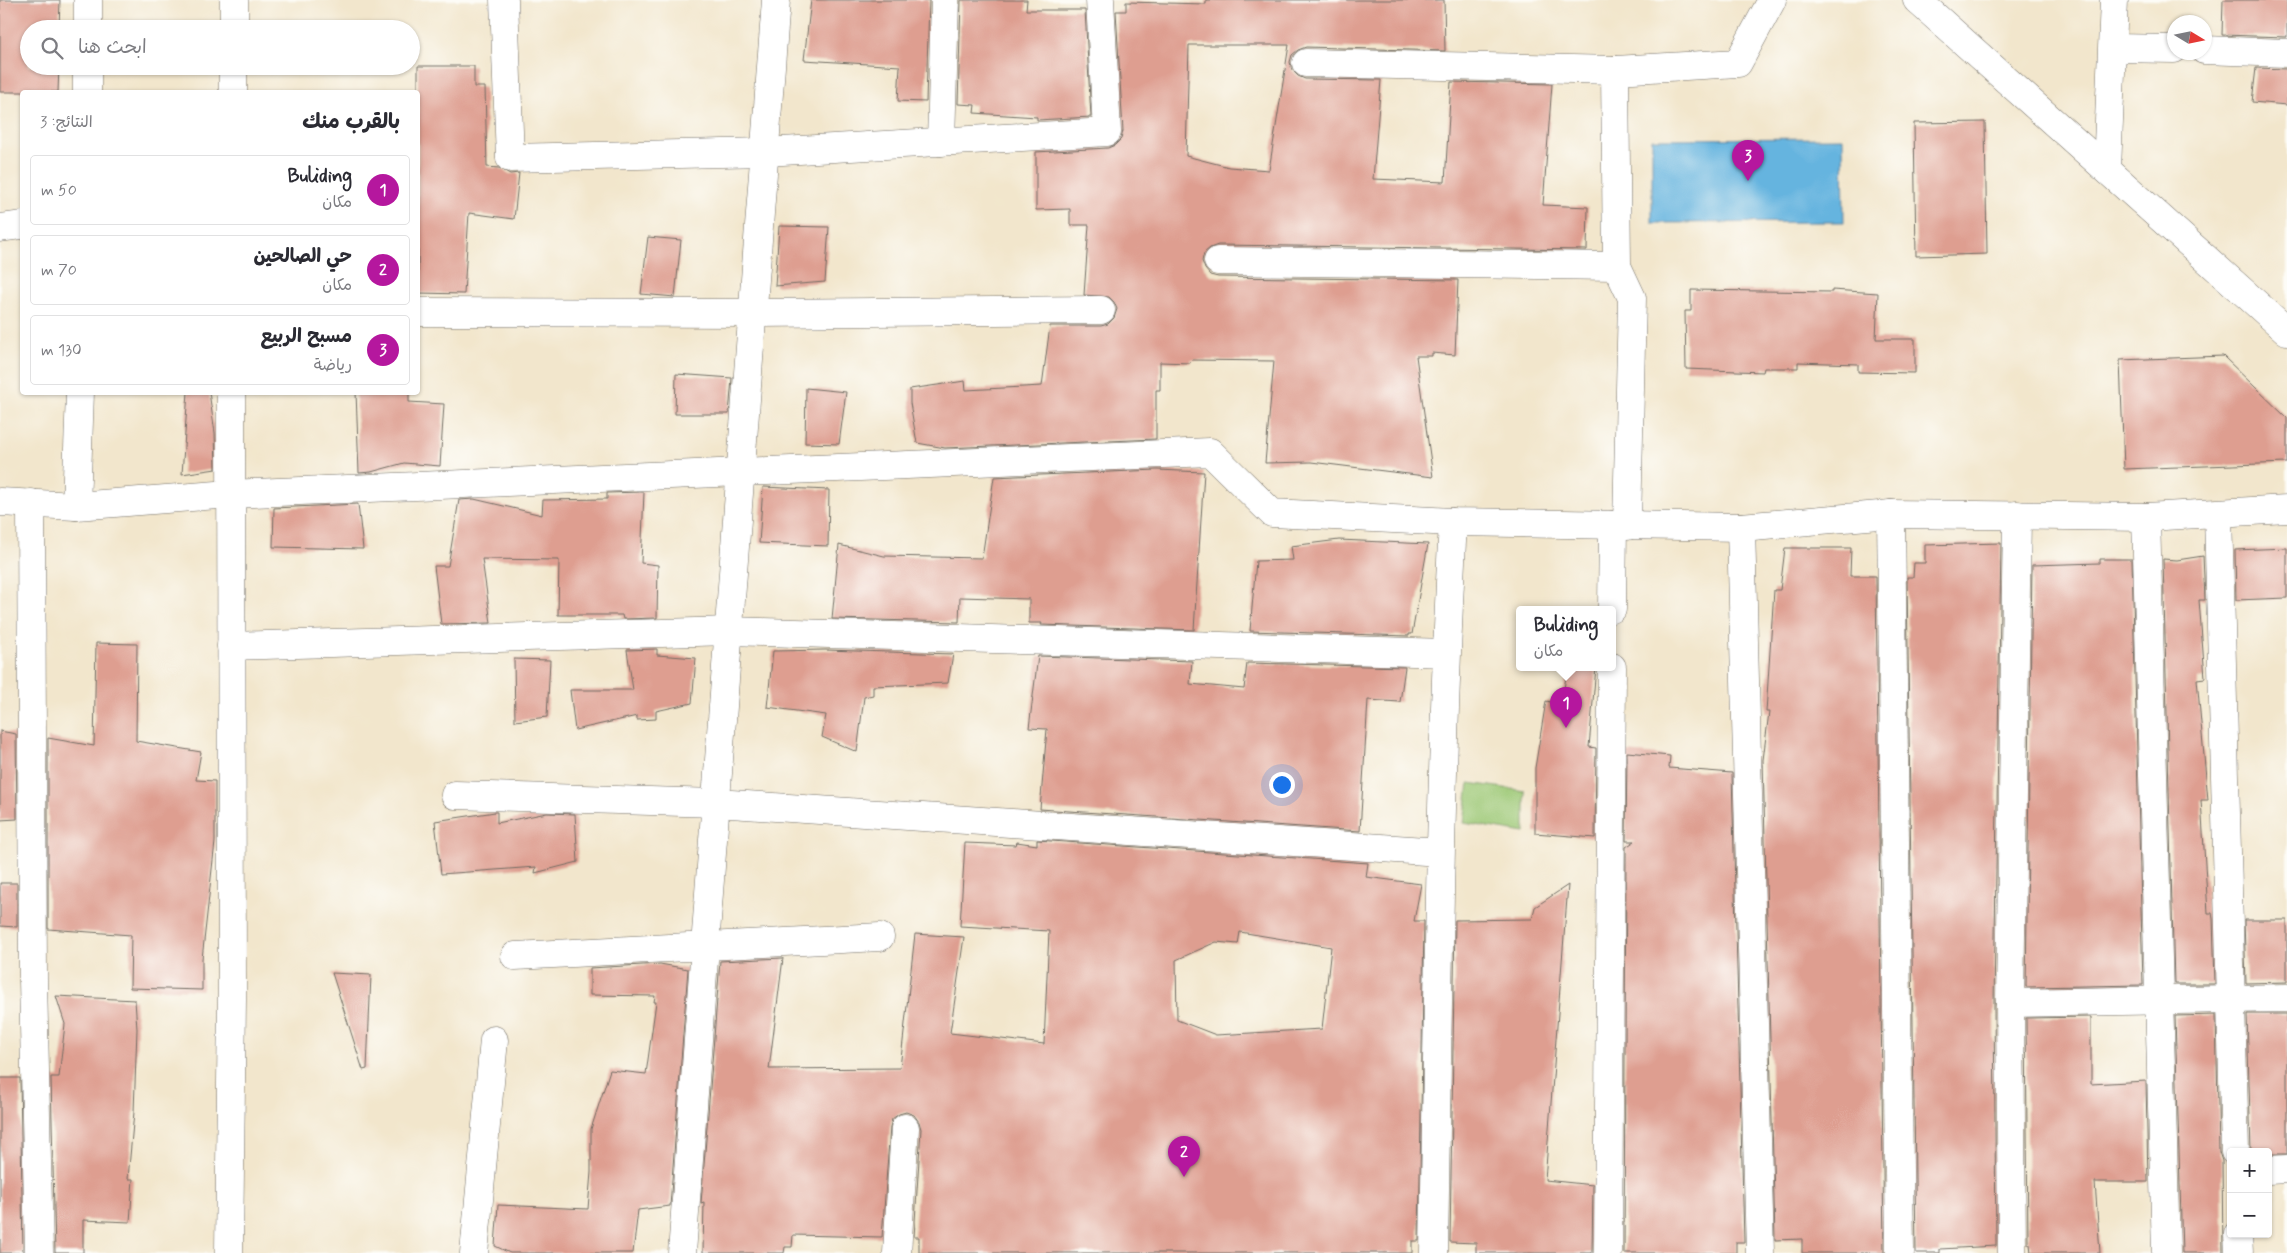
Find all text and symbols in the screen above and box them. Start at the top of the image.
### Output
north arrow [2167,15,2212,60]
search box [20,20,420,75]
icon: search [38,34,66,62]
text: ابحث هنا [78,35,147,60]
text: بالقرب منك [302,108,400,136]
text: النتائج: 3 [40,112,93,133]
pin: 3 [1732,140,1764,181]
text: Buliding [287,164,352,189]
text: 50 m [41,180,77,201]
text: 1 [379,180,387,201]
text: مكان [322,192,352,213]
text: حي الصالحين [254,244,352,269]
text: 70 m [41,260,77,281]
text: 2 [379,260,387,281]
text: مكان [322,275,352,296]
text: مسبح الربيع [260,324,352,349]
text: 130 m [41,340,82,361]
text: 3 [379,340,387,361]
text: رياضة [314,355,352,376]
popup [1516,606,1616,671]
text: Buliding [1534,613,1598,638]
text: مكان [1534,641,1563,662]
pin: 1 [1550,687,1582,728]
your location [1269,772,1295,798]
pin: 2 [1168,1136,1200,1177]
map controls [2227,1148,2272,1238]
button: + [2227,1148,2272,1193]
button: − [2227,1193,2272,1238]

